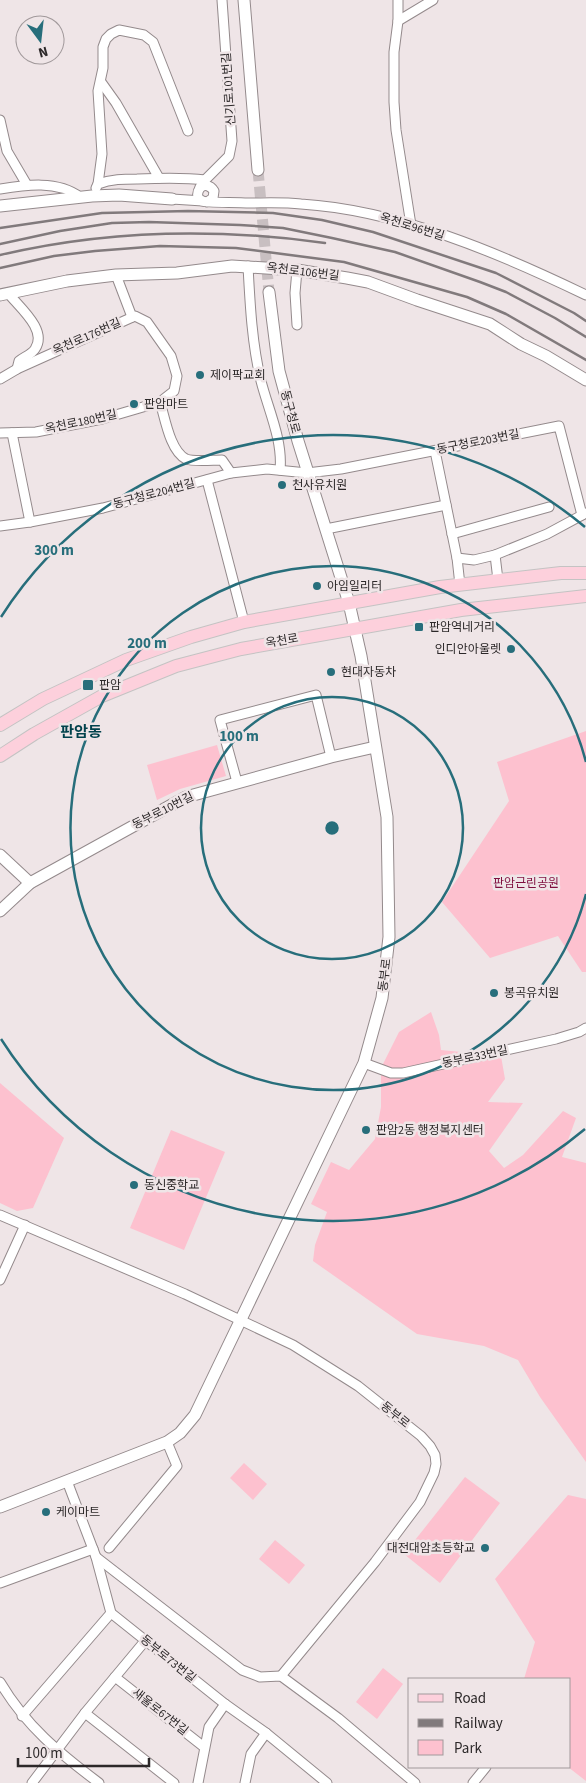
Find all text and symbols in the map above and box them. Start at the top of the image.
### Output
north arrow [15,15,65,65]
text: N [36,41,50,62]
street label: 신기로101번길 [218,52,240,126]
street label: 옥천로96번길 [377,209,447,245]
street label: 옥천로106번길 [266,259,340,285]
street label: 옥천로176번길 [50,314,124,360]
place label: 제이팍교회 [210,367,265,384]
marker: 제이팍교회 [194,369,206,381]
street label: 동구청로 [276,388,304,436]
place label: 판암마트 [144,396,188,413]
marker: 판암마트 [128,398,140,410]
street label: 옥천로180번길 [43,406,119,438]
street label: 동구청로203번길 [435,426,521,458]
street label: 동구청로204번길 [111,475,197,513]
place label: 천사유치원 [292,477,347,494]
marker: 천사유치원 [276,479,288,491]
text: 300 m [34,540,74,561]
place label: 아임일리터 [327,578,382,595]
marker: 아임일리터 [311,580,323,592]
place label: 판암역네거리 [429,619,495,636]
marker: 판암역네거리 [413,621,425,633]
street label: 옥천로 [264,630,300,652]
text: 200 m [127,633,167,654]
place label: 인디안아울렛 [435,641,501,658]
marker: 인디안아울렛 [505,643,517,655]
place label: 현대자동차 [341,664,396,681]
marker: 현대자동차 [325,666,337,678]
place label: 판암 [99,677,121,694]
marker: 판암 [81,678,95,692]
district label: 판암동 [60,722,102,743]
text: 100 m [219,726,259,747]
street label: 동부로10번길 [129,788,197,834]
centre of rings [323,819,341,837]
park label: 판암근린공원 [493,875,559,892]
street label: 동부로 [375,958,395,992]
place label: 봉곡유치원 [504,985,559,1002]
marker: 봉곡유치원 [488,987,500,999]
street label: 동부로33번길 [440,1042,510,1072]
place label: 판암2동 행정복지센터 [376,1122,484,1139]
marker: 판암2동 행정복지센터 [360,1124,372,1136]
place label: 동신중학교 [144,1177,199,1194]
marker: 동신중학교 [128,1179,140,1191]
street label: 동부로 [377,1398,413,1432]
place label: 케이마트 [56,1504,100,1521]
marker: 케이마트 [40,1506,52,1518]
place label: 대전대암초등학교 [387,1540,475,1557]
marker: 대전대암초등학교 [479,1542,491,1554]
street label: 동부로73번길 [137,1631,199,1687]
legend [408,1678,571,1768]
street label: 새울로67번길 [128,1685,192,1739]
text: Road [454,1688,486,1709]
text: Railway [454,1713,503,1734]
scale bar [18,1736,149,1768]
text: Park [454,1738,483,1759]
text: 100 m [25,1743,63,1764]

